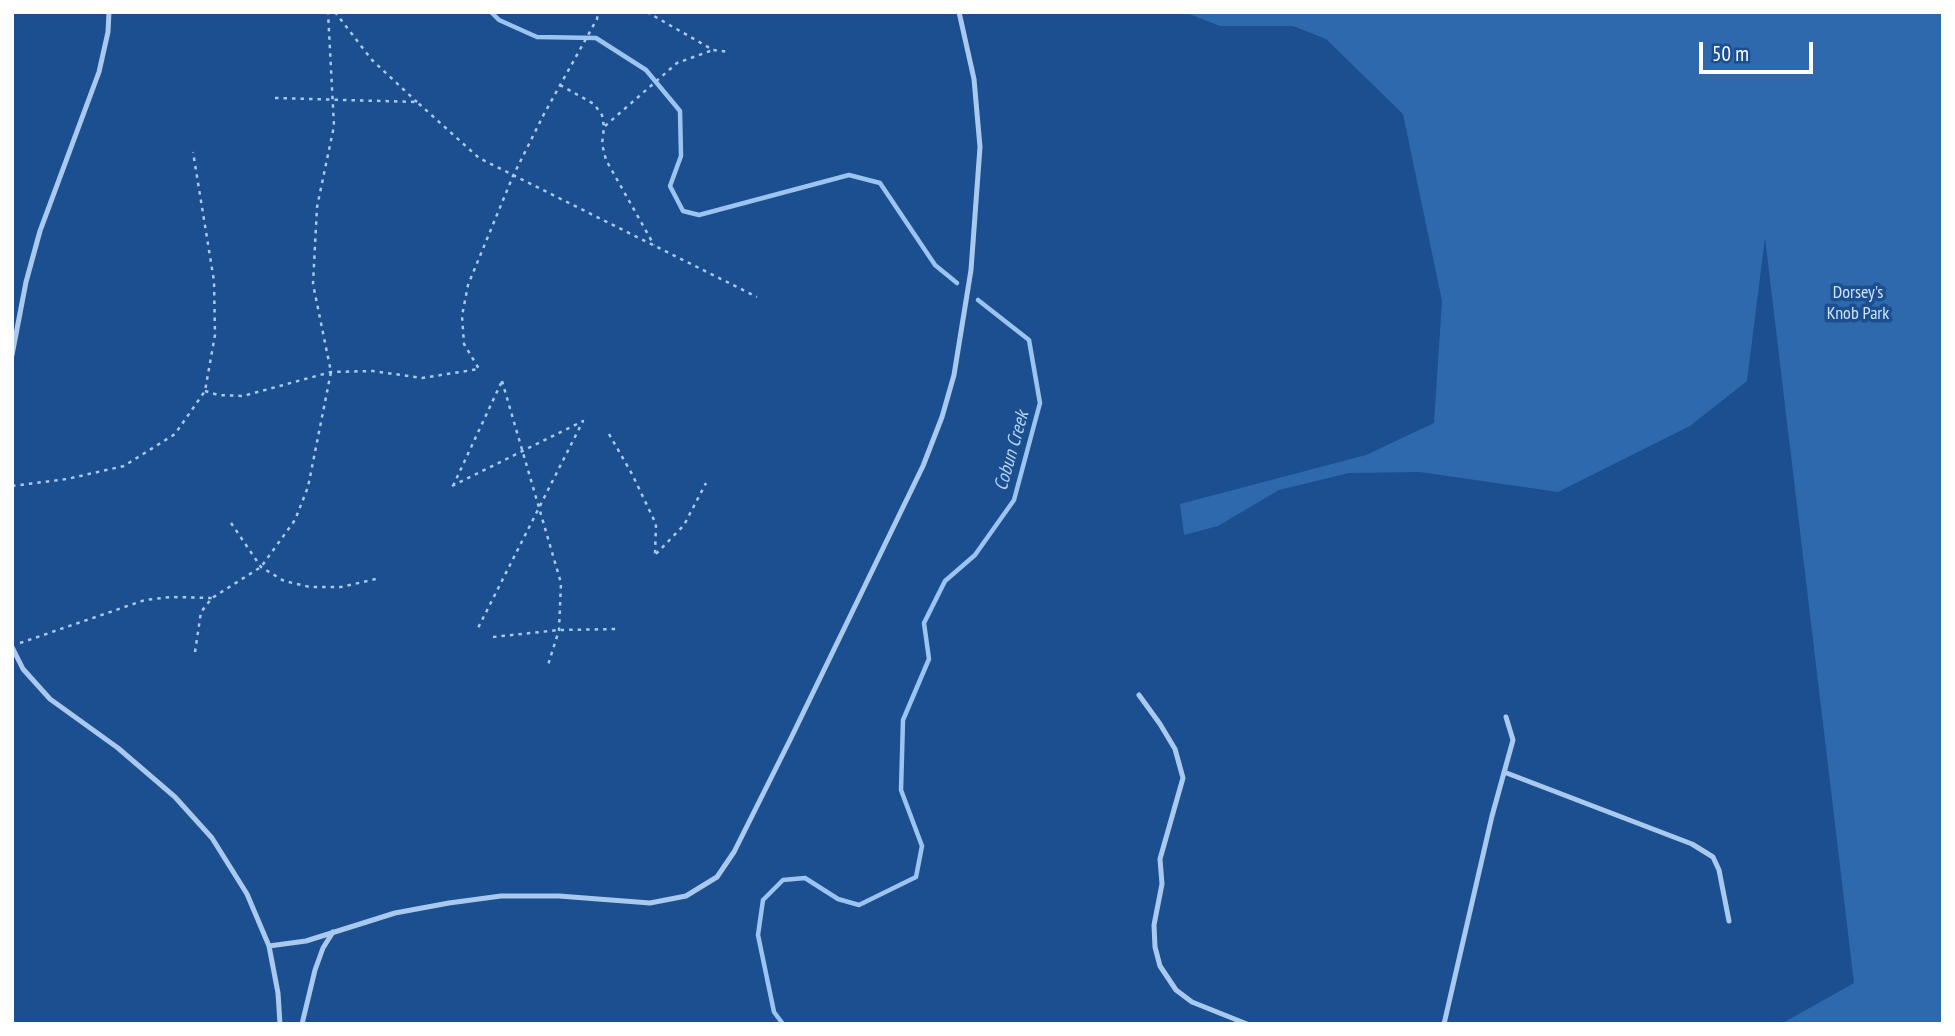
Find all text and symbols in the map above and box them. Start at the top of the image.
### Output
scale bar [1703,28,1817,72]
text: 50 m [1712,40,1749,67]
park label: Dorsey's Knob Park [1827,282,1889,324]
water label: Cobun Creek [990,409,1034,493]

